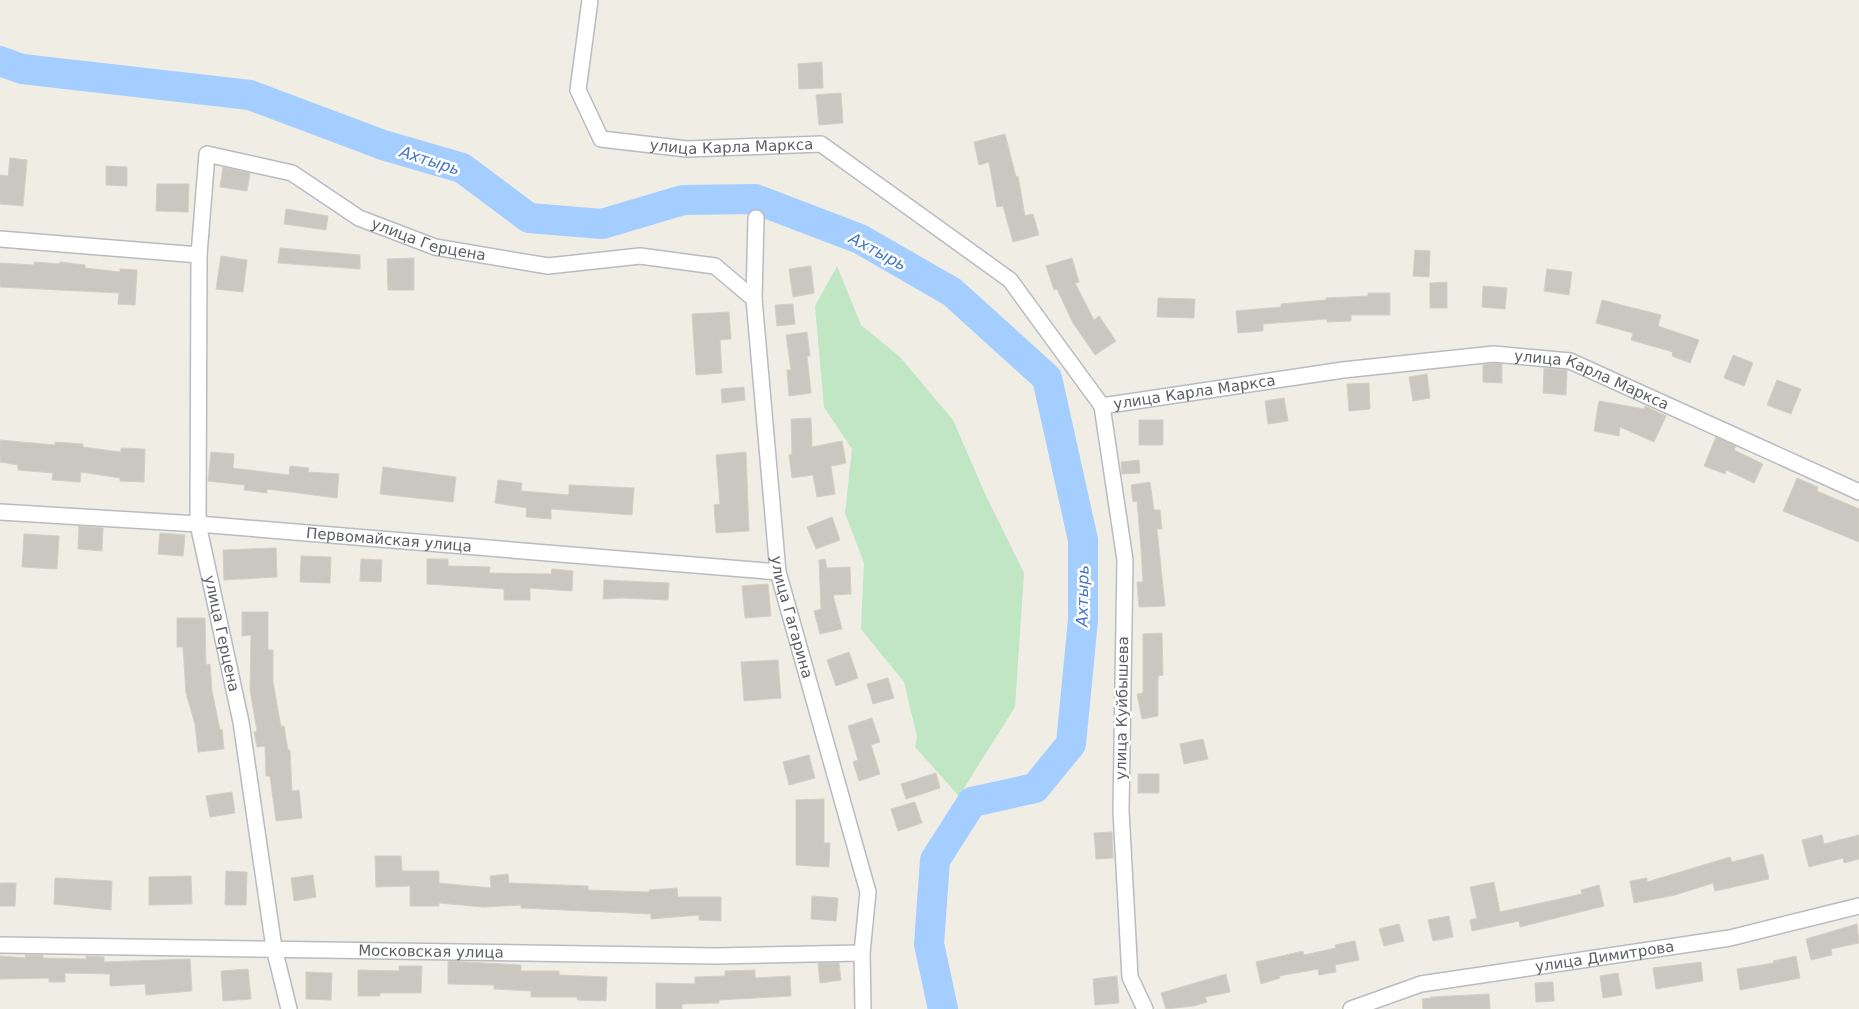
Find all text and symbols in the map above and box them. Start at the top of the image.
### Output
street label: улица Карла Маркса [649,135,814,158]
water label: Ахтырь [396,142,462,179]
street label: улица Герцена [369,215,487,264]
water label: Ахтырь [845,228,910,274]
street label: улица Карла Маркса [1513,347,1672,414]
street label: улица Карла Маркса [1112,371,1277,413]
street label: Первомайская улица [305,524,473,556]
street label: улица Гагарина [768,555,816,680]
water label: Ахтырь [1072,565,1093,628]
street label: улица Герцена [200,573,243,693]
street label: улица Куйбышева [1112,636,1132,780]
street label: улица Димитрова [1534,937,1675,976]
street label: Московская улица [358,942,504,962]

